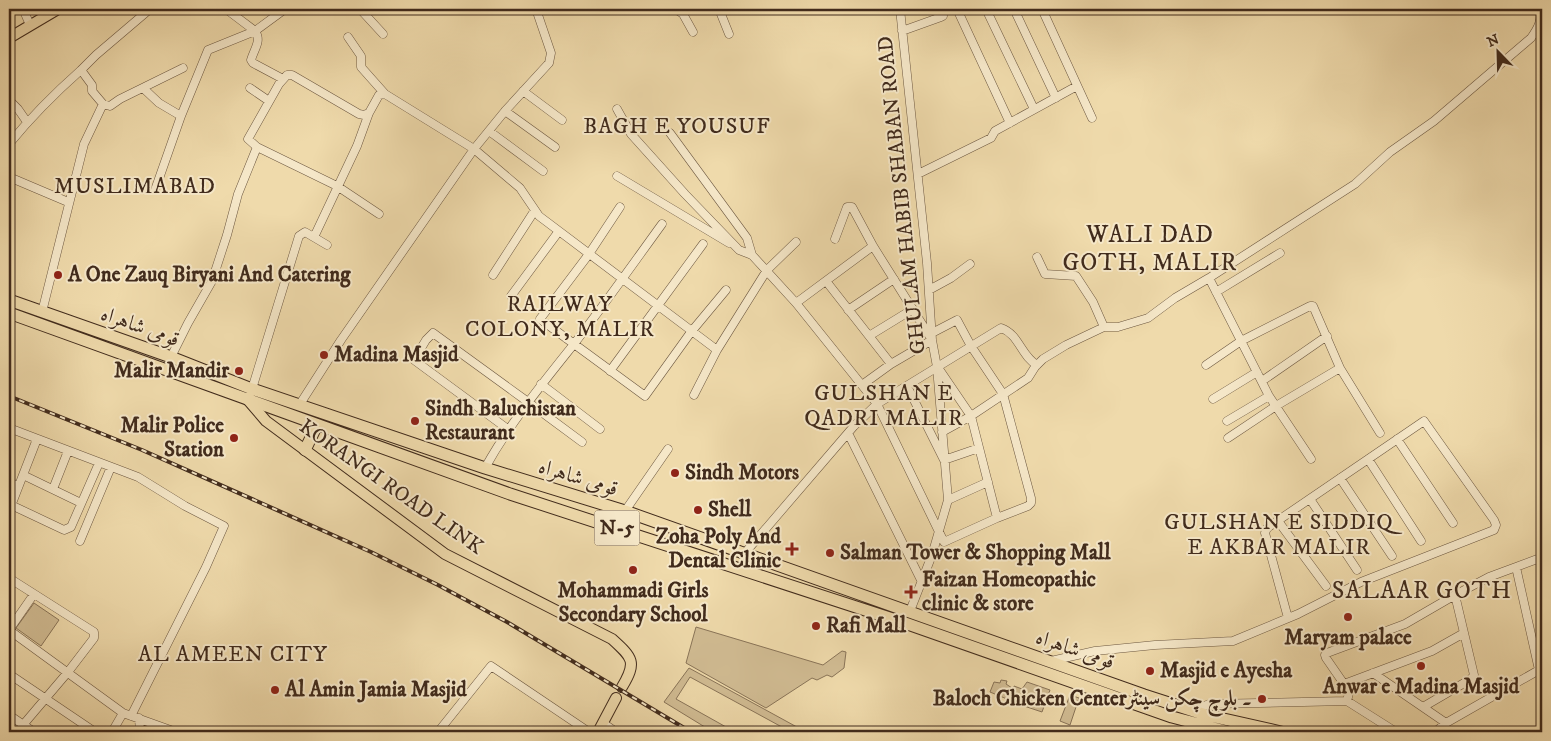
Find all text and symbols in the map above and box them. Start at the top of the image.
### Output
north arrow [1474,28,1524,78]
text: N [1485,30,1503,51]
street label: GHULAM HABIB SHABAN ROAD [872,35,932,355]
district label: BAGH E YOUSUF [583,113,771,140]
district label: MUSLIMABAD [54,173,216,200]
district label: WALI DAD GOTH, MALIR [1062,220,1238,278]
place label: A One Zauq Biryani And Catering [67,262,351,288]
marker: A One Zauq Biryani And Catering [52,269,64,281]
district label: RAILWAY COLONY, MALIR [465,291,655,343]
street label: قومی شاہراہ [97,301,183,353]
place label: Madina Masjid [334,342,459,369]
marker: Madina Masjid [318,349,330,361]
place label: Malir Mandir [114,358,230,384]
marker: Malir Mandir [233,365,245,377]
district label: GULSHAN E QADRI MALIR [804,380,964,432]
place label: Sindh Baluchistan Restaurant [425,396,577,446]
place label: Malir Police Station [120,413,225,463]
street label: KORANGI ROAD LINK [294,414,488,561]
marker: Sindh Baluchistan Restaurant [409,415,421,427]
marker: Malir Police Station [228,432,240,444]
street label: قومی شاہراہ [535,454,621,502]
place label: Sindh Motors [685,460,799,486]
marker: Sindh Motors [669,467,681,479]
place label: Shell [708,497,752,523]
marker: Shell [692,504,704,516]
district label: GULSHAN E SIDDIQ E AKBAR MALIR [1164,509,1402,561]
road number: N-5 [594,510,640,546]
place label: Zoha Poly And Dental Clinic [656,524,782,574]
place label: Salman Tower & Shopping Mall [840,540,1111,566]
marker: Zoha Poly And Dental Clinic [785,542,799,556]
marker: Salman Tower & Shopping Mall [824,547,836,559]
marker: Mohammadi Girls Secondary School [627,564,639,576]
place label: Faizan Homeopathic clinic & store [922,567,1096,617]
district label: SALAAR GOTH [1332,576,1512,606]
place label: Mohammadi Girls Secondary School [558,578,708,628]
marker: Faizan Homeopathic clinic & store [904,585,918,599]
marker: Maryam palace [1342,611,1354,623]
place label: Rafi Mall [826,613,907,639]
marker: Rafi Mall [810,620,822,632]
street label: قومی شاہراہ [1032,624,1118,676]
place label: Maryam palace [1284,625,1412,651]
district label: AL AMEEN CITY [138,641,328,668]
place label: Masjid e Ayesha [1160,658,1293,685]
marker: Anwar e Madina Masjid [1415,660,1427,672]
marker: Masjid e Ayesha [1144,665,1156,677]
place label: Anwar e Madina Masjid [1322,674,1520,701]
place label: Al Amin Jamia Masjid [284,677,467,704]
marker: Al Amin Jamia Masjid [269,684,281,696]
place label: Baloch Chicken Center۔ بلوچ چکن سینٹر [933,686,1252,717]
marker: Baloch Chicken Center۔ بلوچ چکن سینٹر [1256,693,1268,705]

